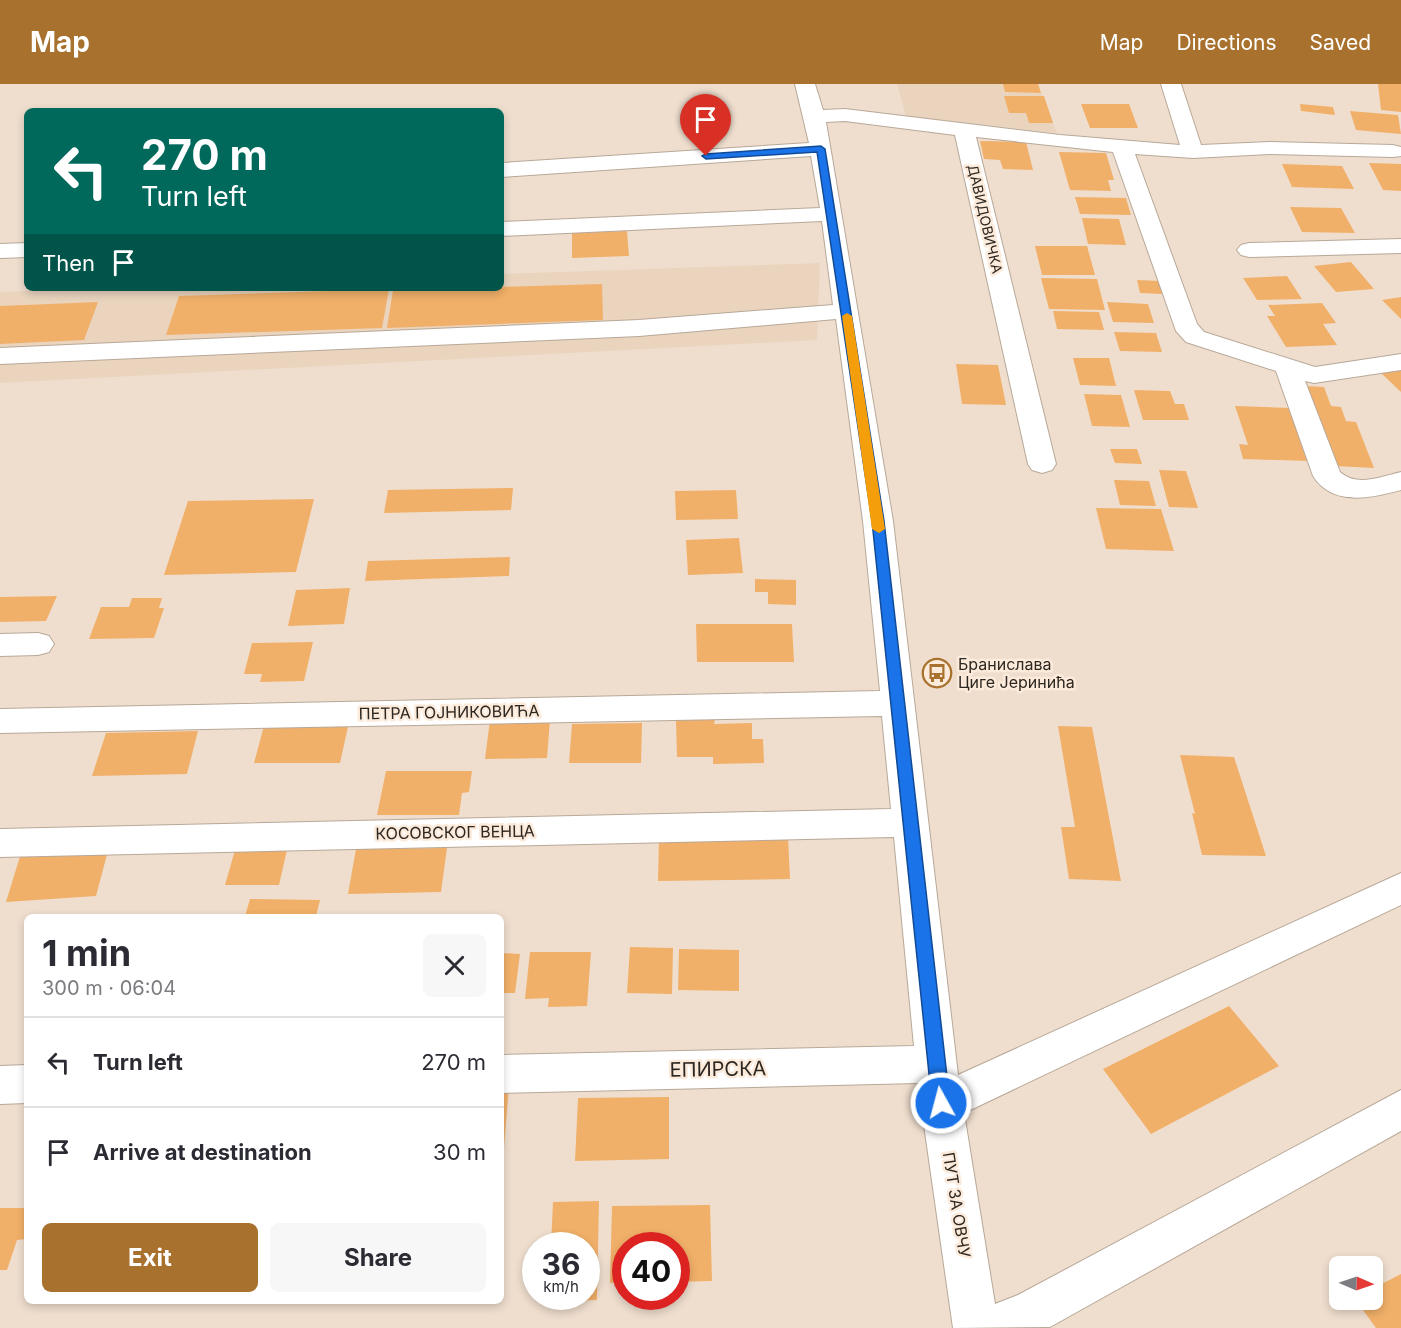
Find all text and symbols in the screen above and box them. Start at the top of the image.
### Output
text: Map [30,25,90,59]
text: Map [1100,30,1143,55]
text: Directions [1176,30,1277,55]
text: Saved [1310,30,1371,55]
pin [680,94,731,156]
icon: arrive [689,103,722,136]
text: 270 m [141,129,268,180]
icon: left [42,132,120,210]
street label: ДАВИДОВИЧКА [965,163,1006,275]
text: Turn left [141,180,247,213]
icon: arrive [107,246,140,279]
text: Then [42,250,95,276]
place label: Бранислава Циге Јеринића [958,654,1075,692]
bus stop icon: Бранислава Циге Јеринића [921,657,953,689]
street label: ПЕТРА ГОЈНИКОВИЋА [359,700,539,724]
street label: КОСОВСКОГ ВЕНЦА [375,821,535,843]
text: 1 min [42,931,131,975]
button: close [423,934,486,997]
text: 300 m · 06:04 [42,976,176,1000]
icon: left [42,1046,75,1079]
text: Turn left [93,1049,183,1075]
text: 270 m [421,1049,486,1075]
street label: ЕПИРСКА [670,1056,767,1082]
position arrow [909,1071,973,1135]
icon: arrive [42,1136,75,1169]
text: Arrive at destination [93,1139,312,1165]
text: 30 m [433,1139,486,1165]
street label: ПУТ ЗА ОВЧУ [939,1151,975,1259]
button: Exit [42,1223,258,1292]
button: Share [270,1223,486,1292]
speed limit sign: 40 [612,1232,690,1310]
text: 36 [542,1246,580,1282]
north arrow [1329,1256,1383,1310]
map controls [1329,1256,1383,1310]
text: km/h [543,1277,579,1296]

